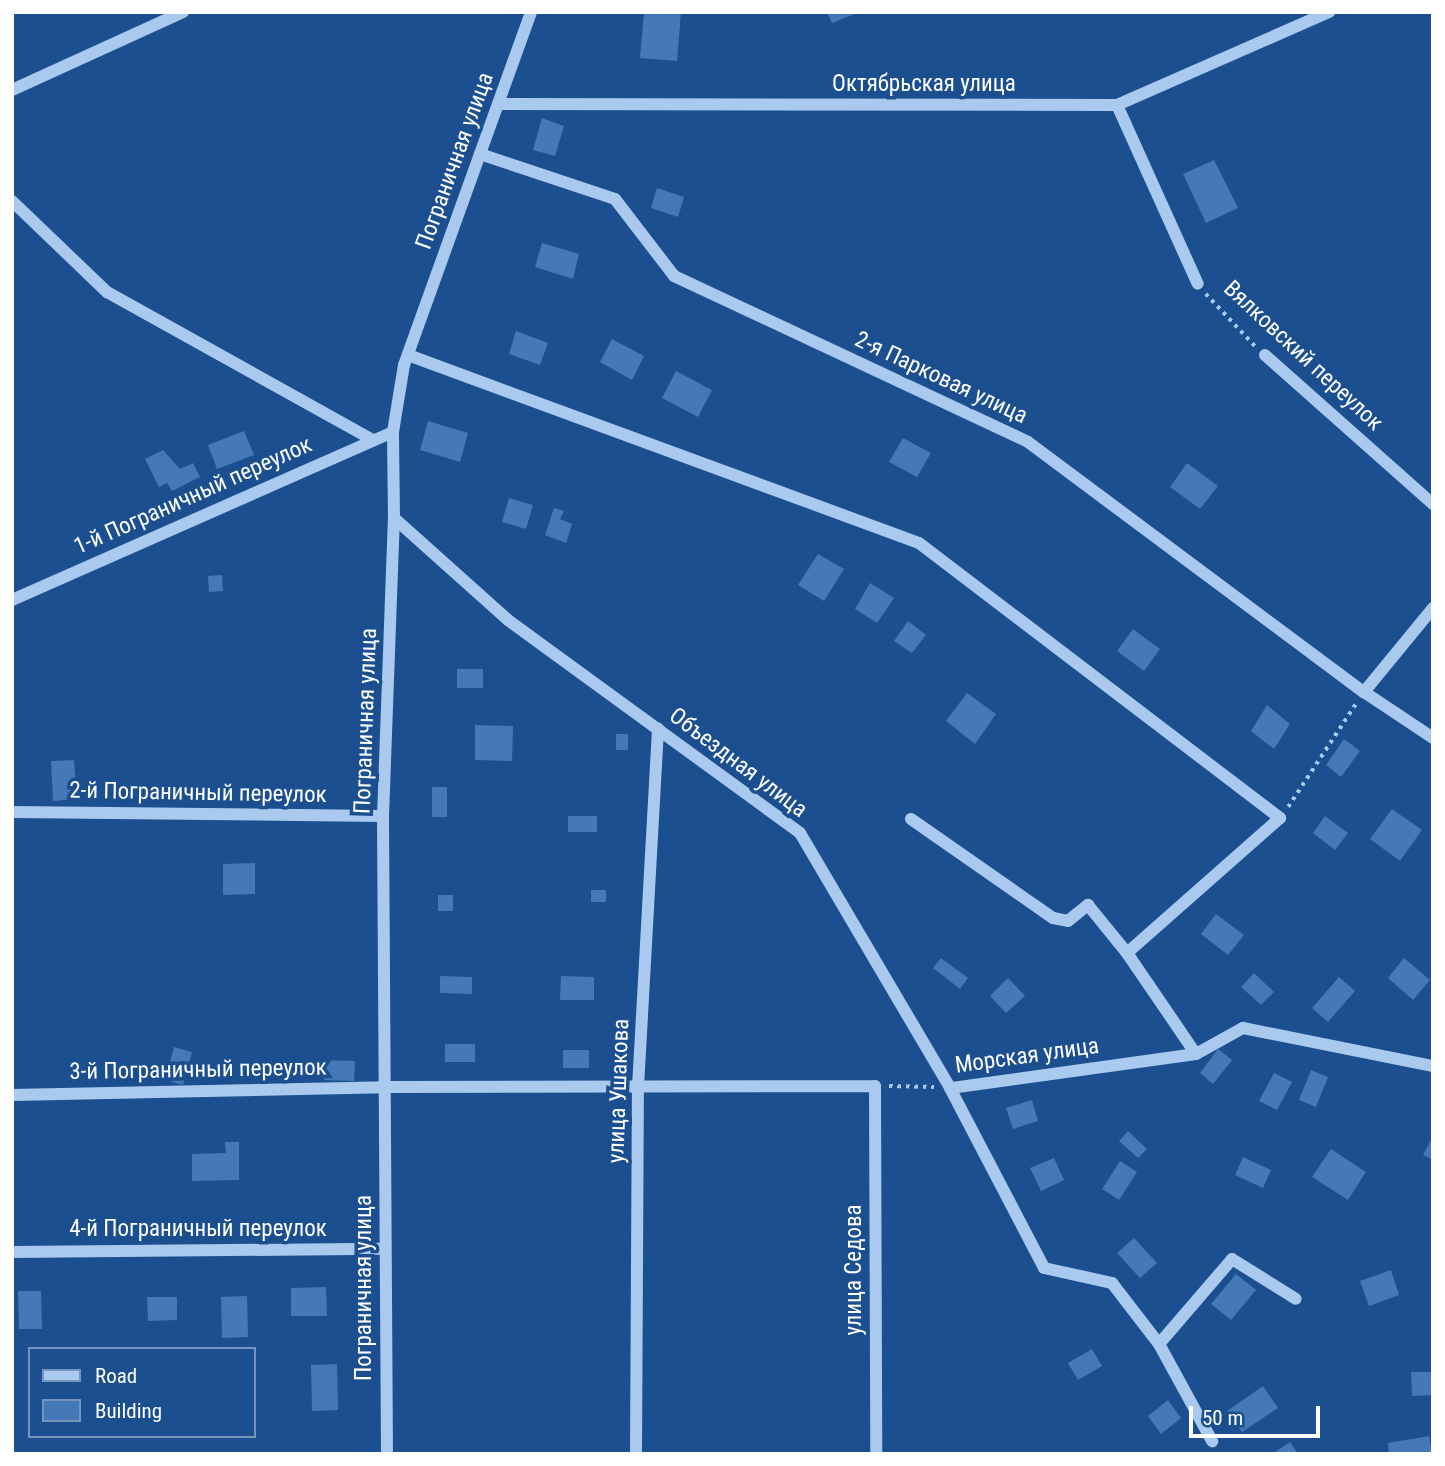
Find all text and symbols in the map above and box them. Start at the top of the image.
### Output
street label: Пограничная улица [410,69,500,253]
street label: Октябрьская улица [832,70,1016,98]
street label: Вялковский переулок [1218,275,1388,437]
street label: 2-я Парковая улица [850,326,1032,430]
street label: 1-й Пограничный переулок [70,431,316,561]
street label: Пограничная улица [349,628,383,814]
street label: Объездная улица [664,702,812,824]
street label: 2-й Пограничный переулок [69,777,327,809]
street label: улица Ушакова [603,1018,635,1164]
street label: Морская улица [953,1032,1101,1080]
street label: 3-й Пограничный переулок [69,1054,327,1086]
street label: Пограничная улица [350,1195,378,1381]
street label: улица Седова [840,1204,868,1336]
street label: 4-й Пограничный переулок [69,1215,327,1243]
legend [28,1347,256,1438]
text: Road [95,1364,137,1388]
scale bar [1193,1392,1324,1436]
text: Building [95,1399,162,1423]
text: 50 m [1202,1406,1243,1430]

